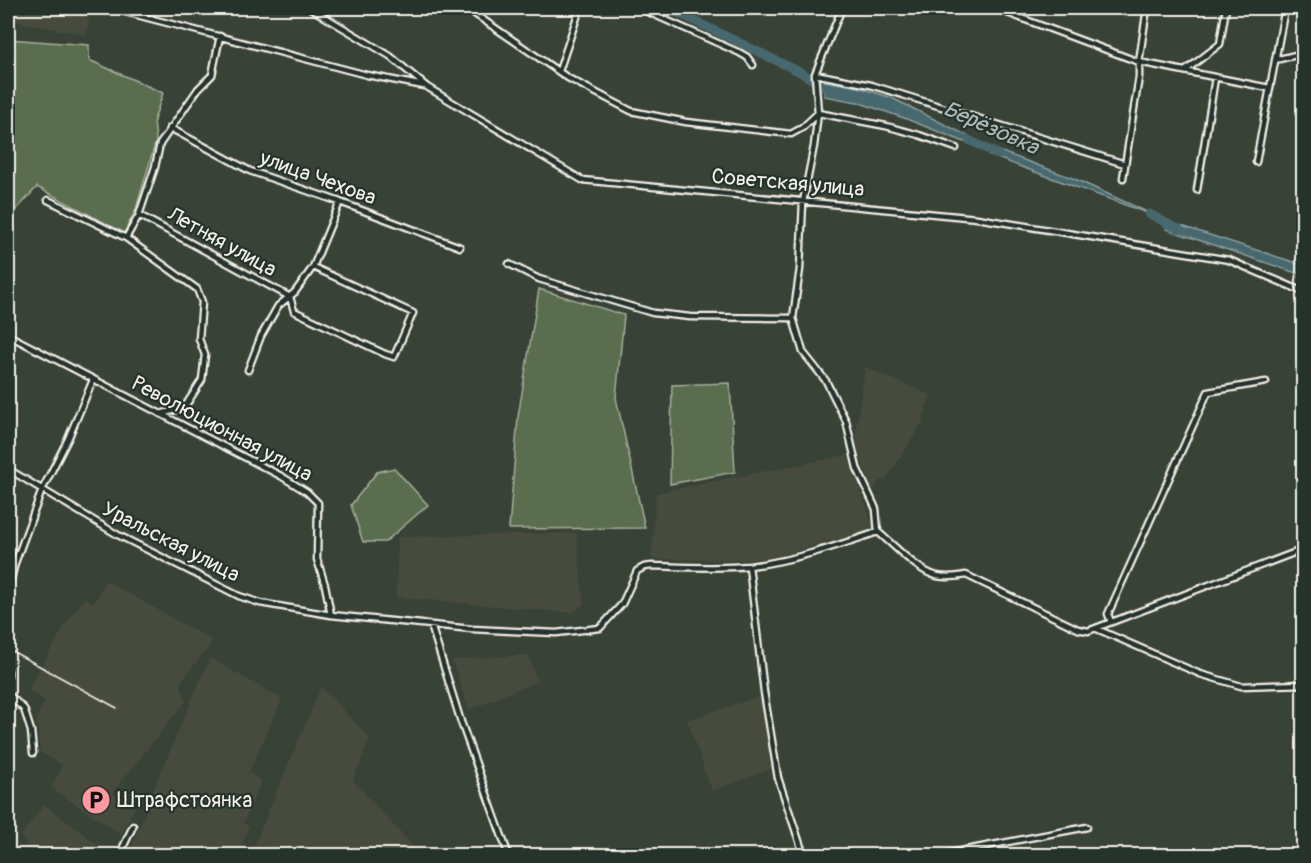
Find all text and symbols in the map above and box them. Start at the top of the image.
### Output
water label: Берёзовка [939,95,1045,162]
street label: улица Чехова [255,144,380,211]
street label: Советская улица [710,163,866,203]
street label: Летняя улица [162,200,281,283]
street label: Революционная улица [127,370,317,488]
street label: Уральская улица [98,496,244,588]
parking icon: Штрафстоянка [80,784,112,816]
place label: Штрафстоянка [117,787,252,814]

